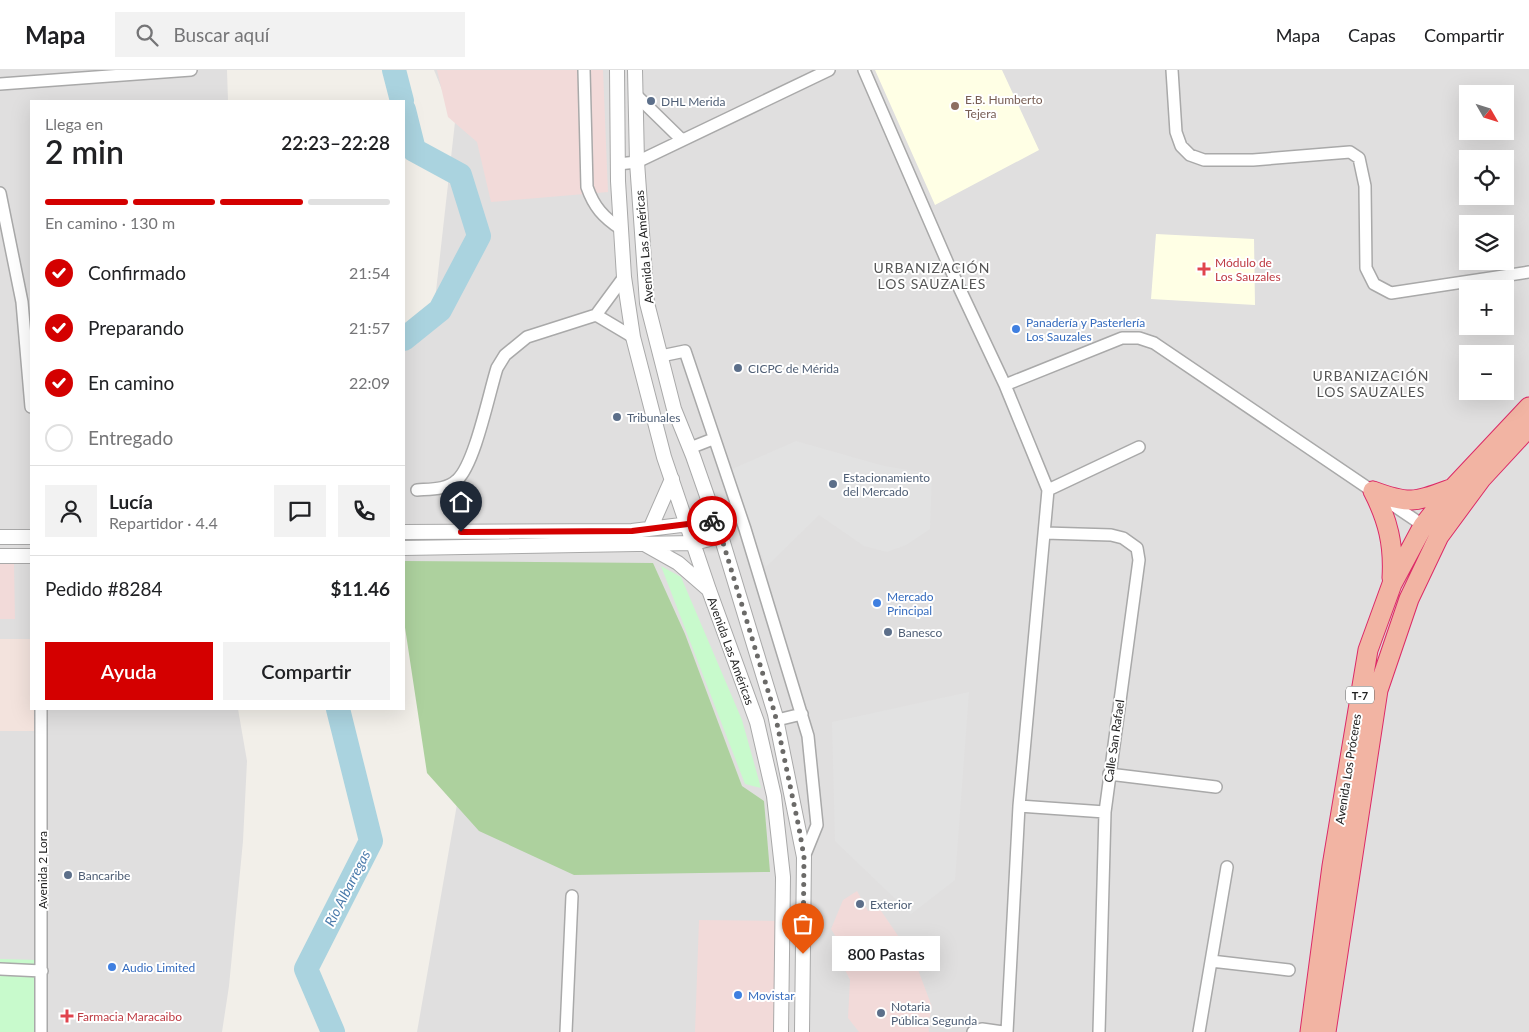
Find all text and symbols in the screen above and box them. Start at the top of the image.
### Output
search box [115,12,465,57]
text: Mapa [25,20,85,49]
icon: search [133,21,161,49]
text: Buscar aquí [173,23,269,46]
text: Mapa [1276,24,1320,46]
text: Capas [1348,24,1396,46]
text: Compartir [1424,24,1504,46]
north arrow [1459,85,1514,140]
map controls [1459,85,1514,400]
place label: E.B. Humberto Tejera [965,92,1043,121]
place label: DHL Merida [661,94,725,109]
marker: DHL Merida [645,95,657,107]
marker: E.B. Humberto Tejera [949,100,961,112]
text: Llega en [45,114,103,133]
text: 22:23–22:28 [281,131,390,154]
text: 2 min [45,132,124,171]
button: locate [1459,150,1514,205]
street label: Avenida Las Américas [632,190,656,304]
text: En camino · 130 m [45,213,175,232]
button: layers [1459,215,1514,270]
place label: Módulo de Los Sauzales [1215,255,1281,284]
icon: check [45,259,73,287]
district label: URBANIZACIÓN LOS SAUZALES [874,259,990,292]
text: Confirmado [88,261,186,284]
marker: Módulo de Los Sauzales [1197,262,1211,276]
text: 21:54 [349,263,390,282]
button: + [1459,280,1514,335]
icon: check [45,314,73,342]
place label: Panadería y Pasterlería Los Sauzales [1026,315,1145,344]
text: Preparando [88,316,184,339]
text: 21:57 [349,318,390,337]
marker: Panadería y Pasterlería Los Sauzales [1010,323,1022,335]
button: − [1459,345,1514,400]
place label: CICPC de Mérida [748,361,839,376]
marker: CICPC de Mérida [732,362,744,374]
district label: URBANIZACIÓN LOS SAUZALES [1313,367,1429,400]
icon: check [45,369,73,397]
text: En camino [88,371,174,394]
text: 22:09 [349,373,390,392]
place label: Tribunales [627,410,680,425]
marker: Tribunales [611,411,623,423]
text: Entregado [88,426,173,449]
place label: Estacionamiento del Mercado [843,470,930,499]
marker: Estacionamiento del Mercado [827,478,839,490]
pin [440,481,482,532]
button: person [45,485,97,537]
button: chat [274,485,326,537]
button: phone [338,485,390,537]
icon: home [447,488,475,516]
text: Lucía [109,490,153,513]
courier [687,496,737,546]
icon: bike [698,507,726,535]
text: Repartidor · 4.4 [109,513,218,532]
text: Pedido #8284 [45,577,163,600]
text: $11.46 [330,577,390,600]
place label: Mercado Principal [887,589,934,618]
street label: Avenida Las Américas [704,595,758,707]
marker: Mercado Principal [871,597,883,609]
place label: Banesco [898,625,942,640]
marker: Banesco [882,626,894,638]
button: Ayuda [45,642,213,700]
button: Compartir [223,642,390,700]
road number: T-7 [1346,686,1374,704]
street label: Calle San Rafael [1101,698,1127,784]
street label: Avenida Los Próceres [1332,713,1364,825]
street label: Avenida 2 Lora [35,831,50,909]
water label: Río Albarregas [321,847,374,929]
place label: Bancaribe [78,868,130,883]
marker: Bancaribe [62,869,74,881]
place label: Exterior [870,897,913,912]
marker: Exterior [854,898,866,910]
pin [782,903,824,954]
icon: bag [789,910,817,938]
callout: 800 Pastas [833,936,940,972]
text: 800 Pastas [847,944,925,963]
place label: Audio Limited [122,960,195,975]
marker: Audio Limited [106,961,118,973]
place label: Movistar [748,988,795,1003]
marker: Movistar [732,989,744,1001]
place label: Notaria Pública Segunda [891,999,977,1028]
marker: Notaria Pública Segunda [875,1007,887,1019]
place label: Farmacia Maracaibo [77,1009,182,1024]
marker: Farmacia Maracaibo [61,1010,73,1022]

